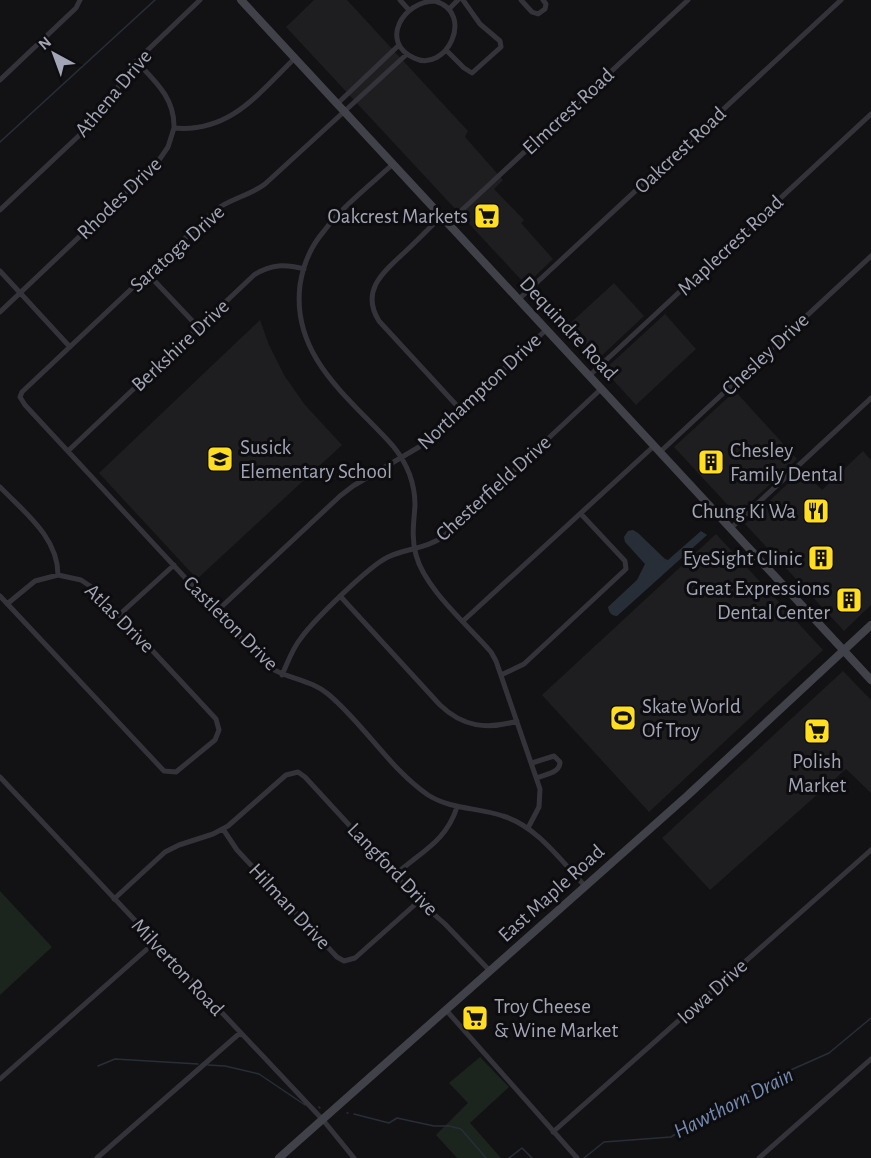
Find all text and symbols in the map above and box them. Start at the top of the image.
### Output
north arrow [24,24,84,84]
text: N [35,34,54,53]
street label: Athena Drive [71,46,156,141]
street label: Elmcrest Road [519,64,618,159]
street label: Oakcrest Road [631,103,730,198]
street label: Rhodes Drive [73,153,166,243]
street label: Maplecrest Road [674,191,787,299]
street label: Saratoga Drive [126,201,228,296]
supermarket icon: Oakcrest Markets [472,201,502,231]
place label: Oakcrest Markets [327,206,468,227]
street label: Dequindre Road [516,272,622,384]
street label: Berkshire Drive [128,295,233,395]
street label: Chesley Drive [718,309,813,400]
street label: Northampton Drive [414,329,545,454]
street label: Chesterfield Drive [432,431,555,545]
place label: Susick Elementary School [240,437,392,482]
place label: Chesley Family Dental [730,440,843,485]
school or university icon: Susick Elementary School [205,444,235,474]
building icon: Chesley Family Dental [696,447,726,477]
restaurant icon: Chung Ki Wa [801,496,831,526]
place label: Chung Ki Wa [692,501,796,522]
building icon: EyeSight Clinic [806,543,836,573]
place label: EyeSight Clinic [683,548,802,569]
street label: Castleton Drive [179,572,282,675]
place label: Great Expressions Dental Center [686,578,830,623]
street label: Atlas Drive [81,580,158,657]
building icon: Great Expressions Dental Center [834,585,864,615]
place label: Skate World Of Troy [642,696,741,741]
sports icon: Skate World Of Troy [608,703,638,733]
supermarket icon: Polish Market [802,716,832,746]
place label: Polish Market [788,751,846,796]
street label: Langford Drive [343,819,442,920]
street label: East Maple Road [494,841,608,946]
street label: Hilman Drive [245,859,334,953]
street label: Milverton Road [128,915,228,1020]
street label: Iowa Drive [673,955,751,1028]
place label: Troy Cheese & Wine Market [494,996,618,1041]
supermarket icon: Troy Cheese & Wine Market [460,1003,490,1033]
water label: Hawthorn Drain [670,1063,797,1142]

